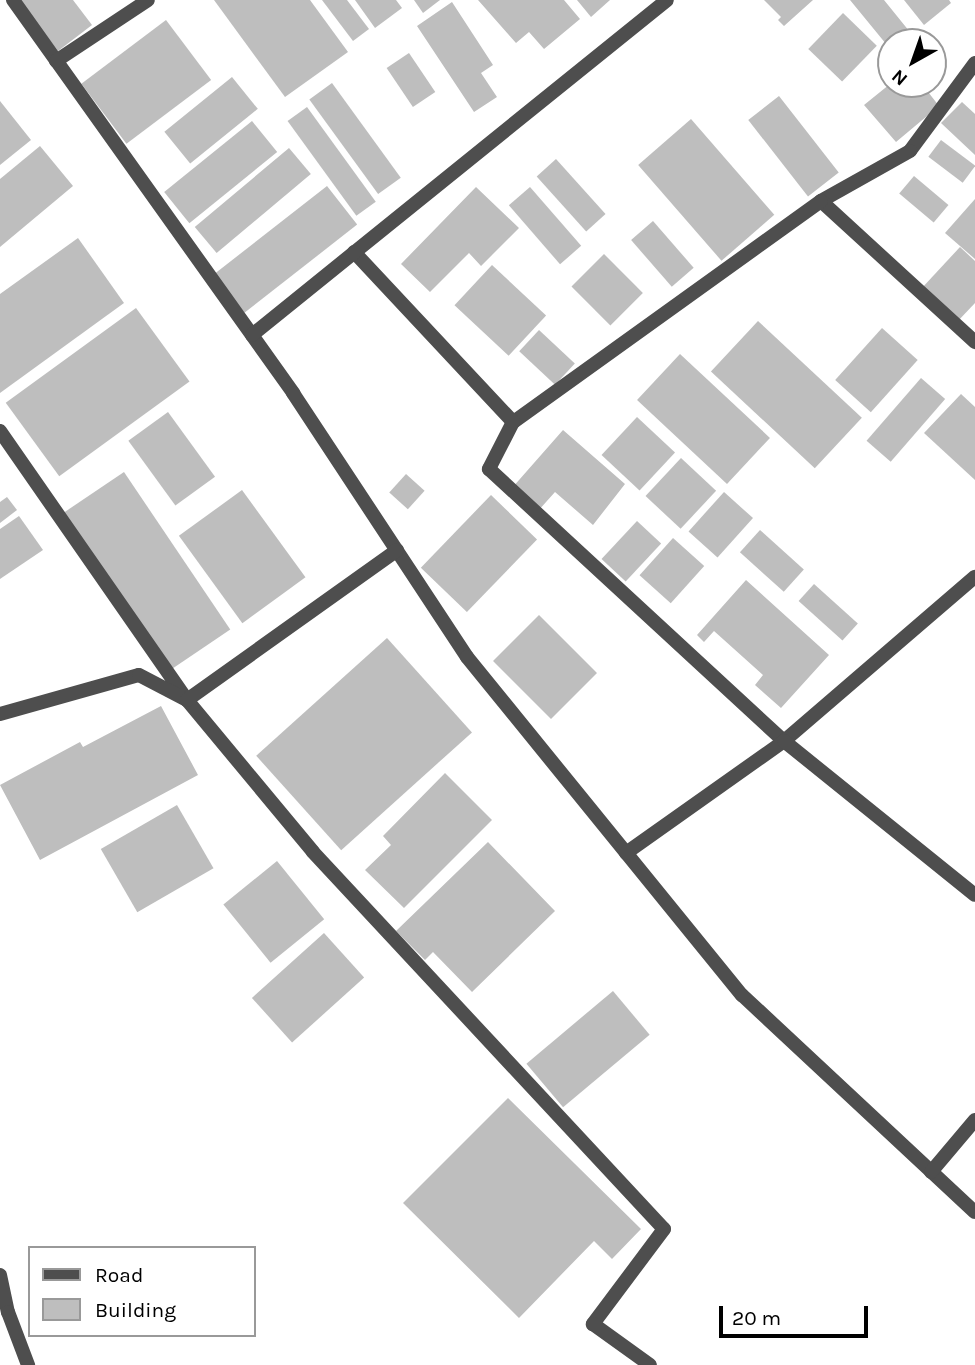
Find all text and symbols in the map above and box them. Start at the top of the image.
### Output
north arrow [877,28,947,98]
text: N [887,65,912,90]
legend [28,1246,256,1337]
text: Road [95,1263,143,1287]
scale bar [723,1292,872,1336]
text: Building [95,1298,176,1322]
text: 20 m [732,1306,781,1330]

